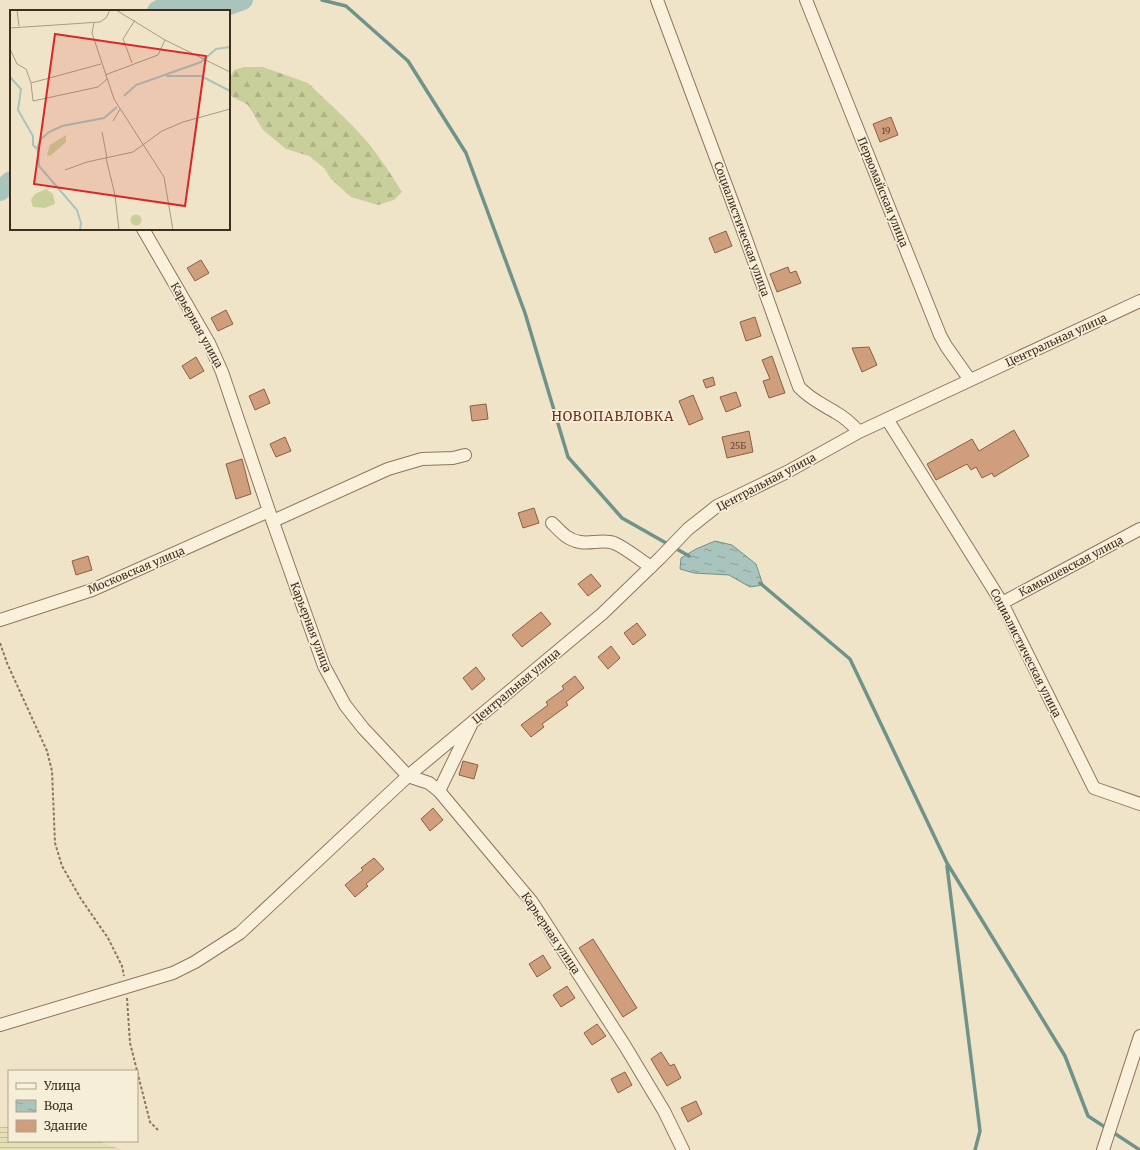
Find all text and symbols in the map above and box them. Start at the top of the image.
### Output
inset map [10,10,230,230]
house number: 19 [881,125,891,136]
street label: Первомайская улица [855,135,912,249]
street label: Социалистическая улица [711,160,773,298]
street label: Карьерная улица [168,280,226,370]
street label: Центральная улица [1003,310,1109,370]
district label: НОВОПАВЛОВКА [551,408,675,425]
house number: 25Б [730,440,746,451]
street label: Центральная улица [714,450,818,514]
street label: Камышевская улица [1016,533,1126,599]
street label: Московская улица [85,543,187,597]
street label: Карьерная улица [287,580,335,674]
street label: Социалистическая улица [987,586,1065,720]
street label: Центральная улица [469,645,563,727]
street label: Карьерная улица [519,890,584,977]
legend [8,1070,138,1142]
text: Улица [43,1078,81,1093]
text: Вода [44,1098,74,1113]
text: Здание [44,1118,87,1133]

